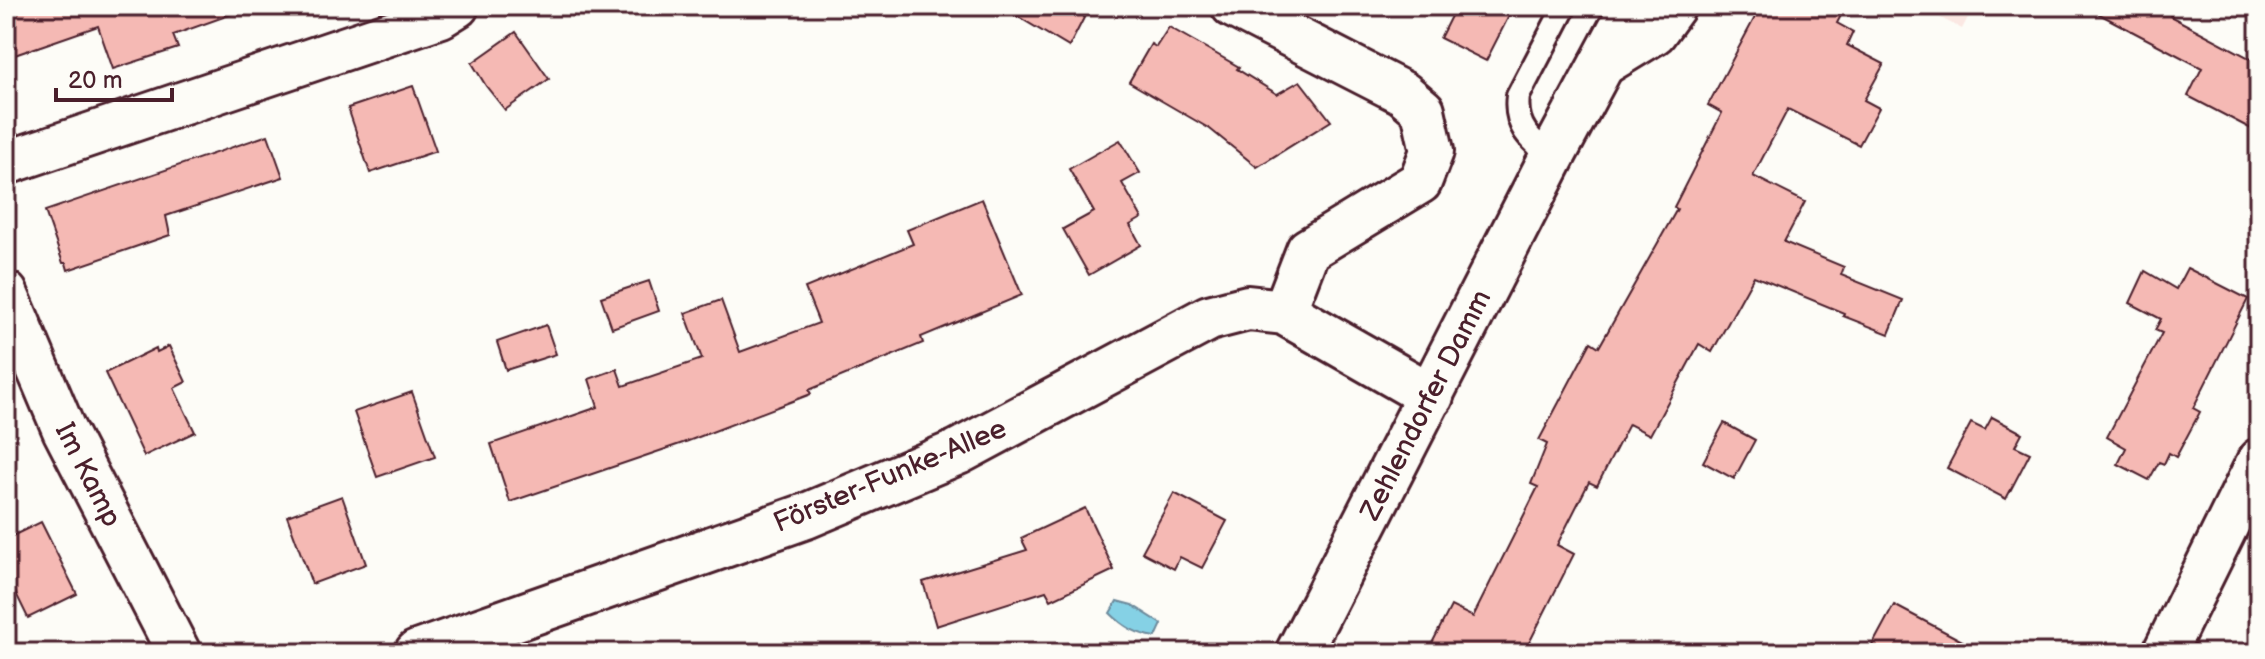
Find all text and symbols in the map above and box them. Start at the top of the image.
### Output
scale bar [56,52,172,102]
text: 20 m [68,66,123,95]
street label: Zehlendorfer Damm [1353,284,1498,526]
street label: Förster-Funke-Allee [769,412,1011,540]
street label: Im Kamp [48,417,128,533]

